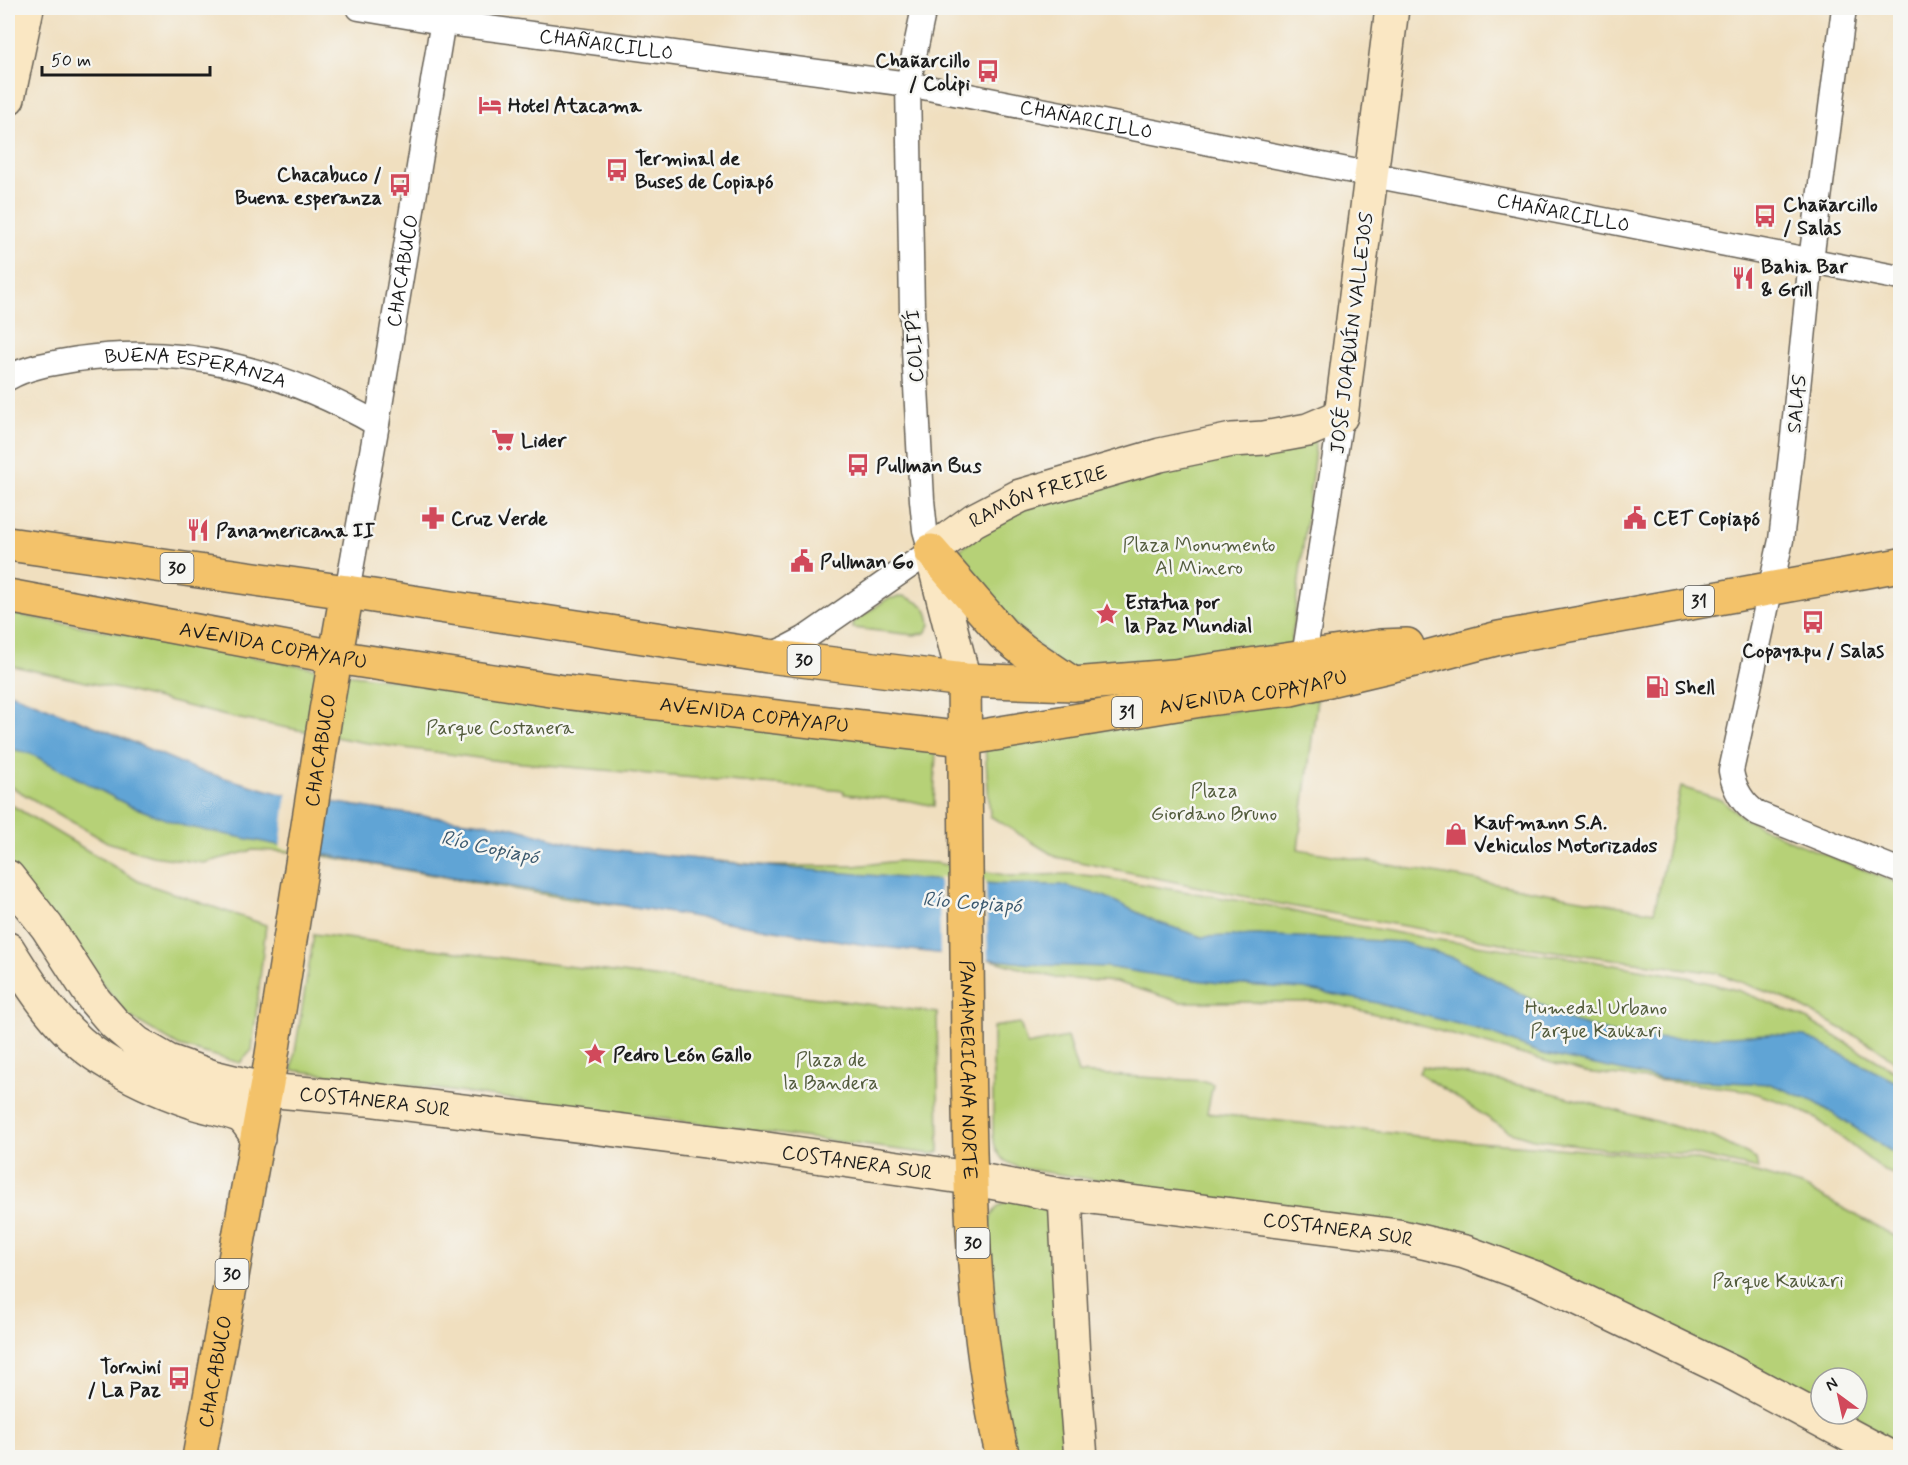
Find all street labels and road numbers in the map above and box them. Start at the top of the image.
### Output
street label: CHAÑARCILLO [537,23,675,68]
street label: CHAÑARCILLO [1017,94,1155,147]
street label: CHAÑARCILLO [1494,187,1632,240]
street label: JOSÉ JOAQUÍN VALLEJOS [1324,211,1381,455]
street label: CHACABUCO [381,213,426,329]
street label: COLIPÍ [900,309,931,383]
street label: BUENA ESPERANZA [104,343,290,396]
street label: SALAS [1781,374,1814,435]
street label: RAMÓN FREIRE [965,459,1111,535]
road number: 30 [160,553,194,583]
road number: 31 [1684,586,1714,616]
street label: AVENIDA COPAYAPU [177,616,369,677]
road number: 30 [788,645,820,675]
street label: AVENIDA COPAYAPU [1157,664,1350,722]
street label: AVENIDA COPAYAPU [658,691,850,740]
street label: CHACABUCO [299,692,344,809]
road number: 31 [1112,697,1142,727]
street label: PANAMERICANA NORTE [952,960,983,1180]
street label: COSTANERA SUR [298,1081,452,1124]
street label: COSTANERA SUR [780,1139,934,1188]
street label: COSTANERA SUR [1261,1207,1416,1254]
road number: 30 [956,1228,990,1258]
road number: 30 [216,1259,248,1289]
street label: CHACABUCO [193,1313,240,1430]

